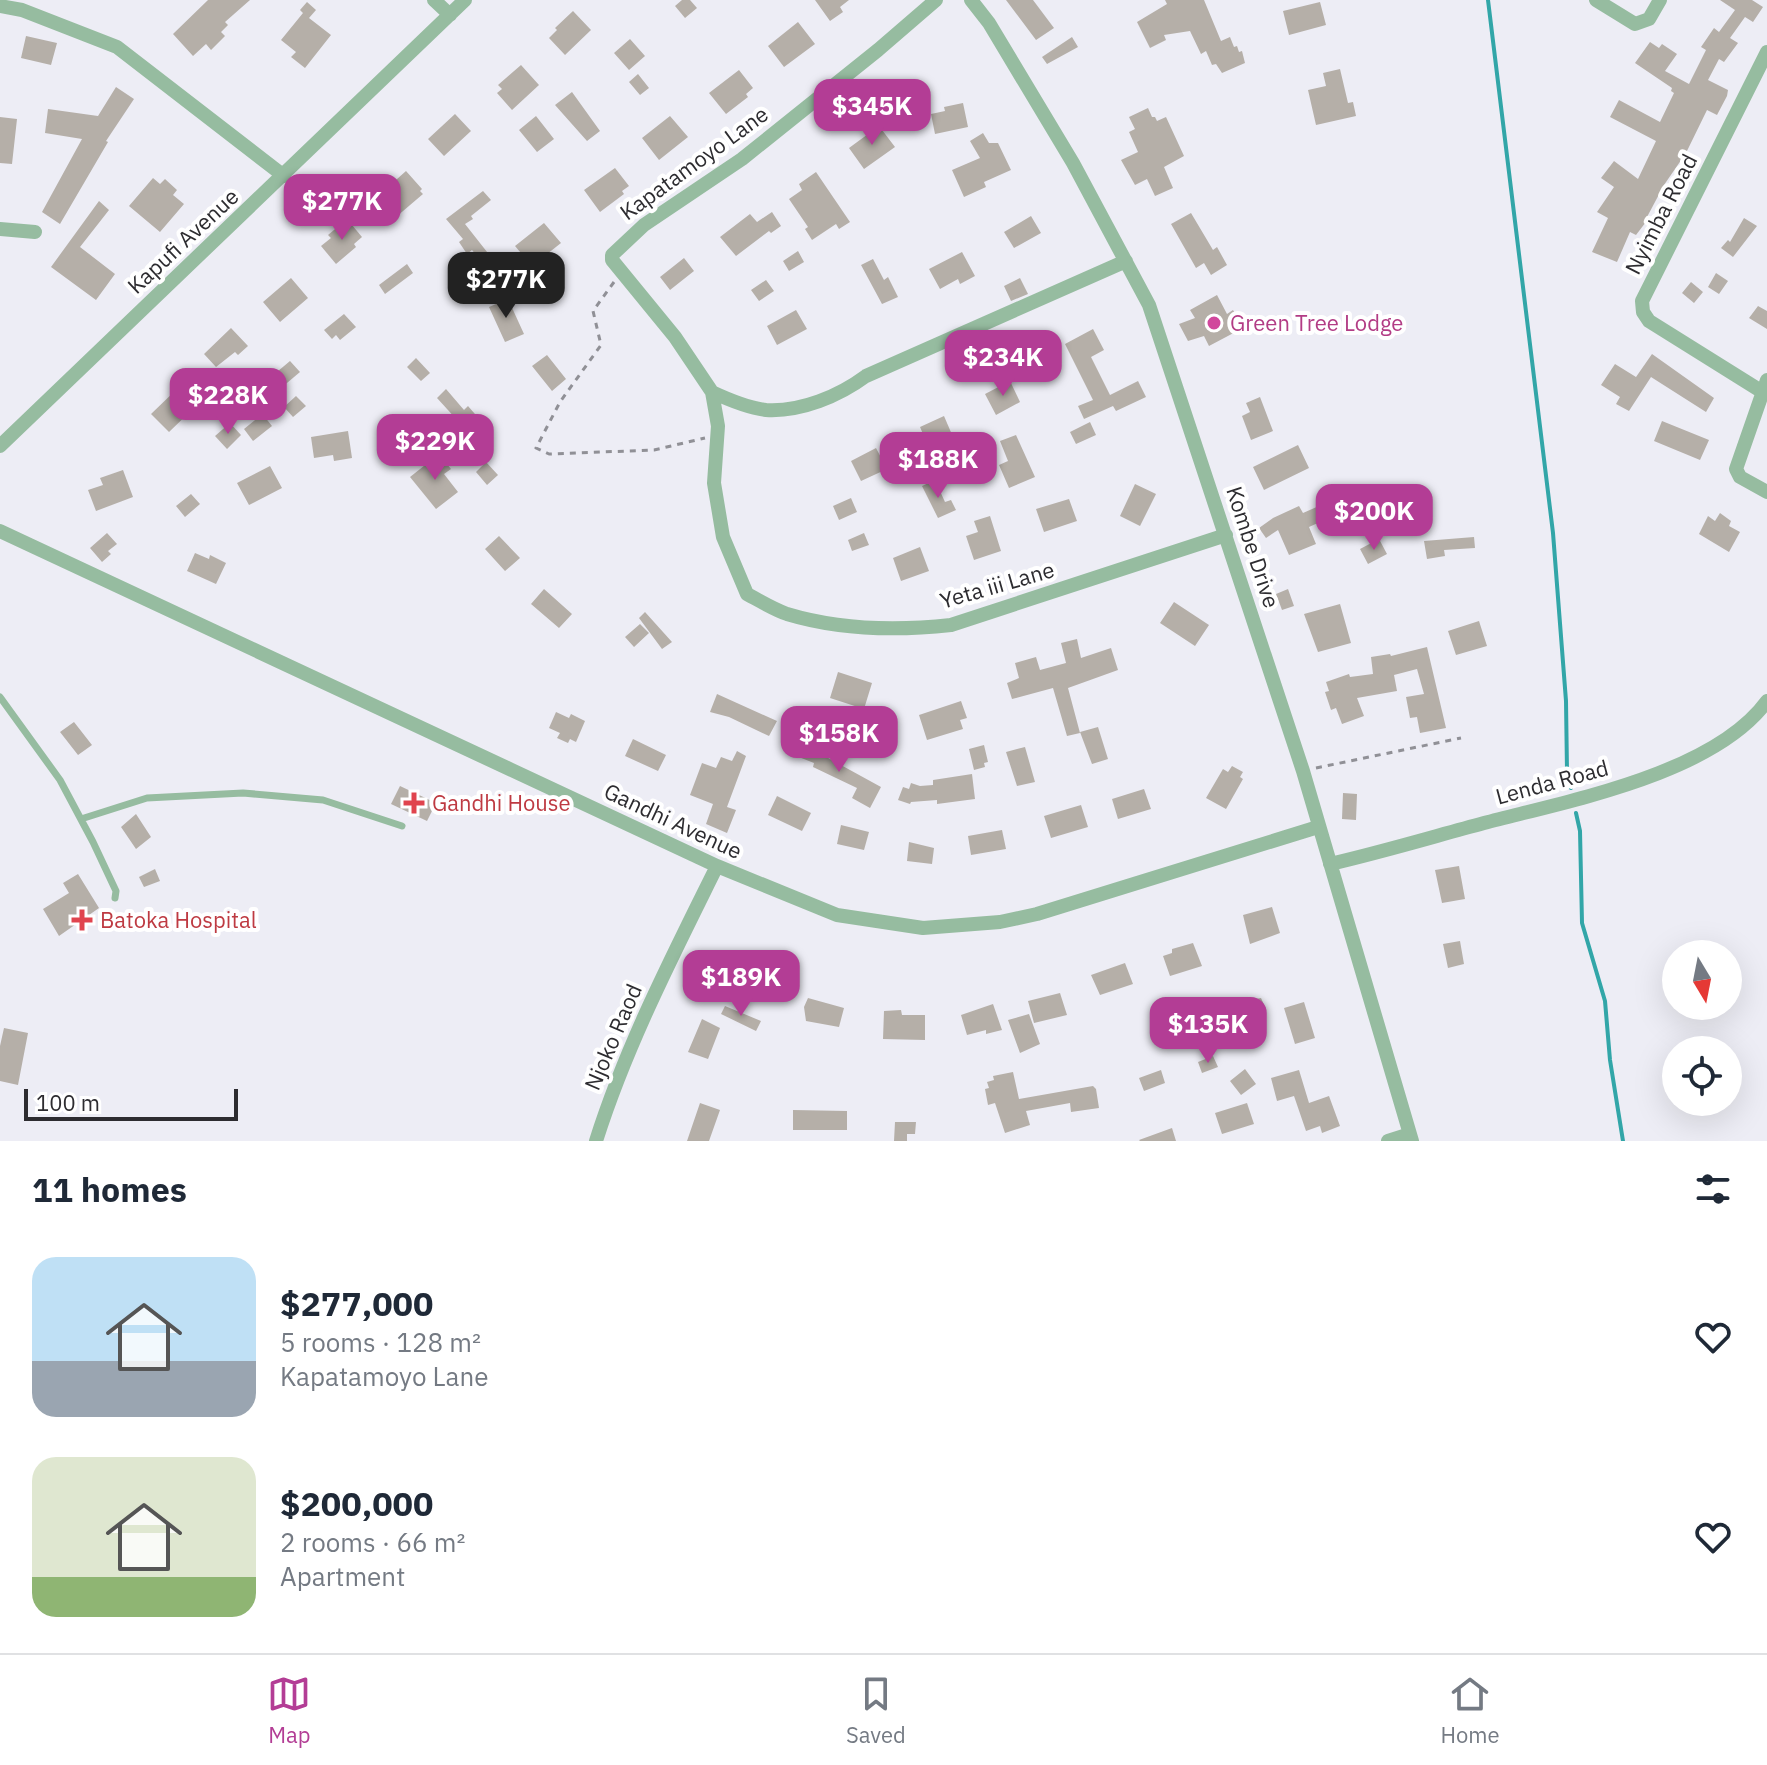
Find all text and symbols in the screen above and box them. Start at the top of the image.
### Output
pin: $345K [816,79,928,147]
text: $345K [832,88,912,122]
street label: Kapatamoyo Lane [614,99,774,226]
street label: Nyimba Road [1618,149,1703,279]
pin: $277K [286,174,398,242]
street label: Kapufi Avenue [121,182,244,300]
text: $277K [302,183,382,217]
pin: $277K [450,252,562,320]
text: $277K [466,261,546,295]
place label: Green Tree Lodge [1230,308,1403,337]
marker: Green Tree Lodge [1205,314,1223,332]
pin: $234K [947,330,1059,398]
text: $234K [963,339,1043,373]
pin: $228K [172,368,284,436]
text: $228K [188,377,268,411]
pin: $229K [379,414,491,482]
text: $229K [395,423,475,457]
pin: $188K [882,432,994,500]
text: $188K [898,441,978,475]
street label: Kombe Drive [1220,482,1287,611]
pin: $200K [1318,484,1430,552]
text: $200K [1334,493,1414,527]
street label: Yeta iii Lane [936,554,1057,615]
pin: $158K [783,706,895,774]
text: $158K [799,715,879,749]
street label: Lenda Road [1492,753,1611,810]
street label: Gandhi Avenue [600,776,747,865]
place label: Gandhi House [432,788,571,817]
marker: Gandhi House [403,792,425,814]
place label: Batoka Hospital [100,905,257,934]
marker: Batoka Hospital [71,909,93,931]
north arrow [1662,940,1742,1020]
map controls [1662,940,1742,1116]
pin: $189K [685,950,797,1018]
text: $189K [701,959,781,993]
street label: Njoko Raod [577,979,648,1094]
pin: $135K [1152,997,1264,1065]
text: $135K [1168,1006,1248,1040]
button: locate [1662,1036,1742,1116]
scale bar [24,1085,238,1121]
text: 100 m [36,1088,100,1117]
text: 11 homes [32,1167,187,1211]
icon: filters [1691,1167,1735,1211]
text: $277,000 [280,1281,433,1325]
icon: home [96,1289,192,1385]
icon: heart [1691,1315,1735,1359]
text: 5 rooms · 128 m² [280,1325,481,1359]
text: Kapatamoyo Lane [280,1359,489,1393]
text: $200,000 [280,1481,433,1525]
icon: home [96,1489,192,1585]
icon: heart [1691,1515,1735,1559]
text: 2 rooms · 66 m² [280,1525,465,1559]
text: Apartment [280,1559,405,1593]
tab: Map [267,1672,311,1749]
tab: Saved [846,1672,906,1749]
tab: Home [1440,1672,1500,1749]

